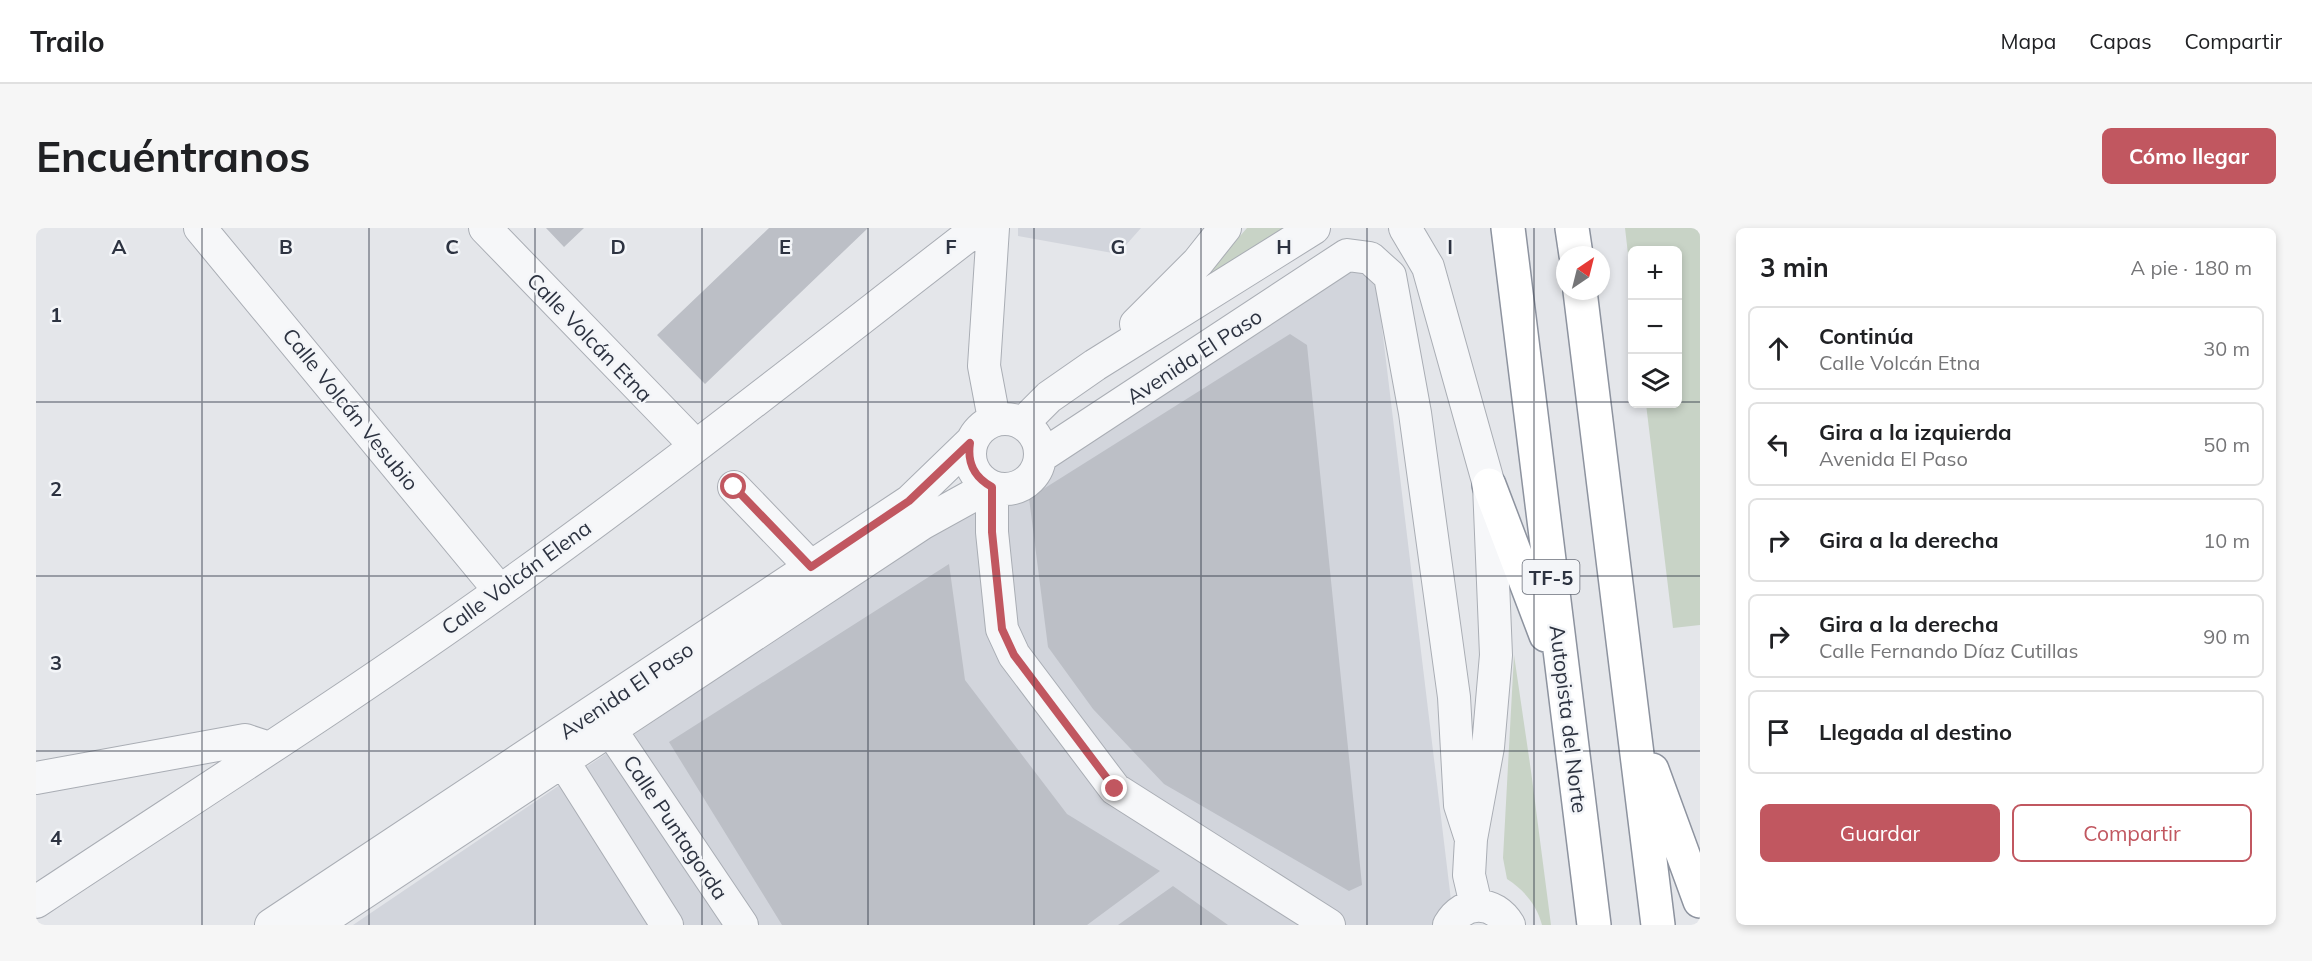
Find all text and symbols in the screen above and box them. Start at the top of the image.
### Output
text: Trailo [30,24,105,59]
text: Mapa [2001,28,2056,54]
text: Capas [2089,28,2152,54]
text: Compartir [2185,28,2282,54]
button: Cómo llegar [2102,128,2276,184]
text: Encuéntranos [36,130,310,183]
text: A [112,234,127,259]
text: B [279,234,293,259]
text: C [445,234,459,259]
text: D [610,234,626,259]
text: E [779,234,791,259]
text: F [945,234,957,259]
text: G [1111,234,1125,259]
text: H [1276,234,1292,259]
text: I [1447,234,1453,259]
north arrow [1556,246,1610,300]
map controls [1628,246,1682,408]
button: + [1628,246,1682,300]
text: 3 min [1760,251,1829,284]
text: A pie · 180 m [2131,255,2252,280]
street label: Calle Volcán Etna [522,267,658,407]
button: − [1628,300,1682,354]
text: 1 [50,302,62,327]
street label: Avenida El Paso [1121,303,1267,409]
street label: Calle Volcán Vesubio [277,322,425,496]
text: Continúa [1819,322,1914,350]
icon: ahead [1762,332,1795,365]
text: 30 m [2203,336,2250,361]
text: Calle Volcán Etna [1819,350,1980,375]
button: layers [1628,354,1682,408]
text: Gira a la izquierda [1819,418,2012,446]
icon: left [1762,428,1795,461]
text: 50 m [2203,432,2250,457]
text: Avenida El Paso [1819,446,1968,471]
route start [720,473,746,499]
text: 2 [50,476,62,501]
street label: Calle Volcán Elena [436,514,596,640]
icon: right [1762,524,1795,557]
text: Gira a la derecha [1819,526,1999,554]
text: 10 m [2203,528,2250,553]
road number: TF-5 [1522,560,1580,594]
text: Gira a la derecha [1819,610,1999,638]
icon: right [1762,620,1795,653]
street label: Autopista del Norte [1545,624,1593,814]
text: 90 m [2203,624,2250,649]
street label: Avenida El Paso [554,636,698,744]
text: Calle Fernando Díaz Cutillas [1819,638,2079,663]
text: 3 [50,650,62,675]
icon: arrive [1762,716,1795,749]
text: Llegada al destino [1819,718,2012,746]
street label: Calle Puntagorda [618,750,734,904]
route end [1101,775,1127,801]
button: Guardar [1760,804,2000,862]
button: Compartir [2012,804,2252,862]
text: 4 [50,825,62,850]

